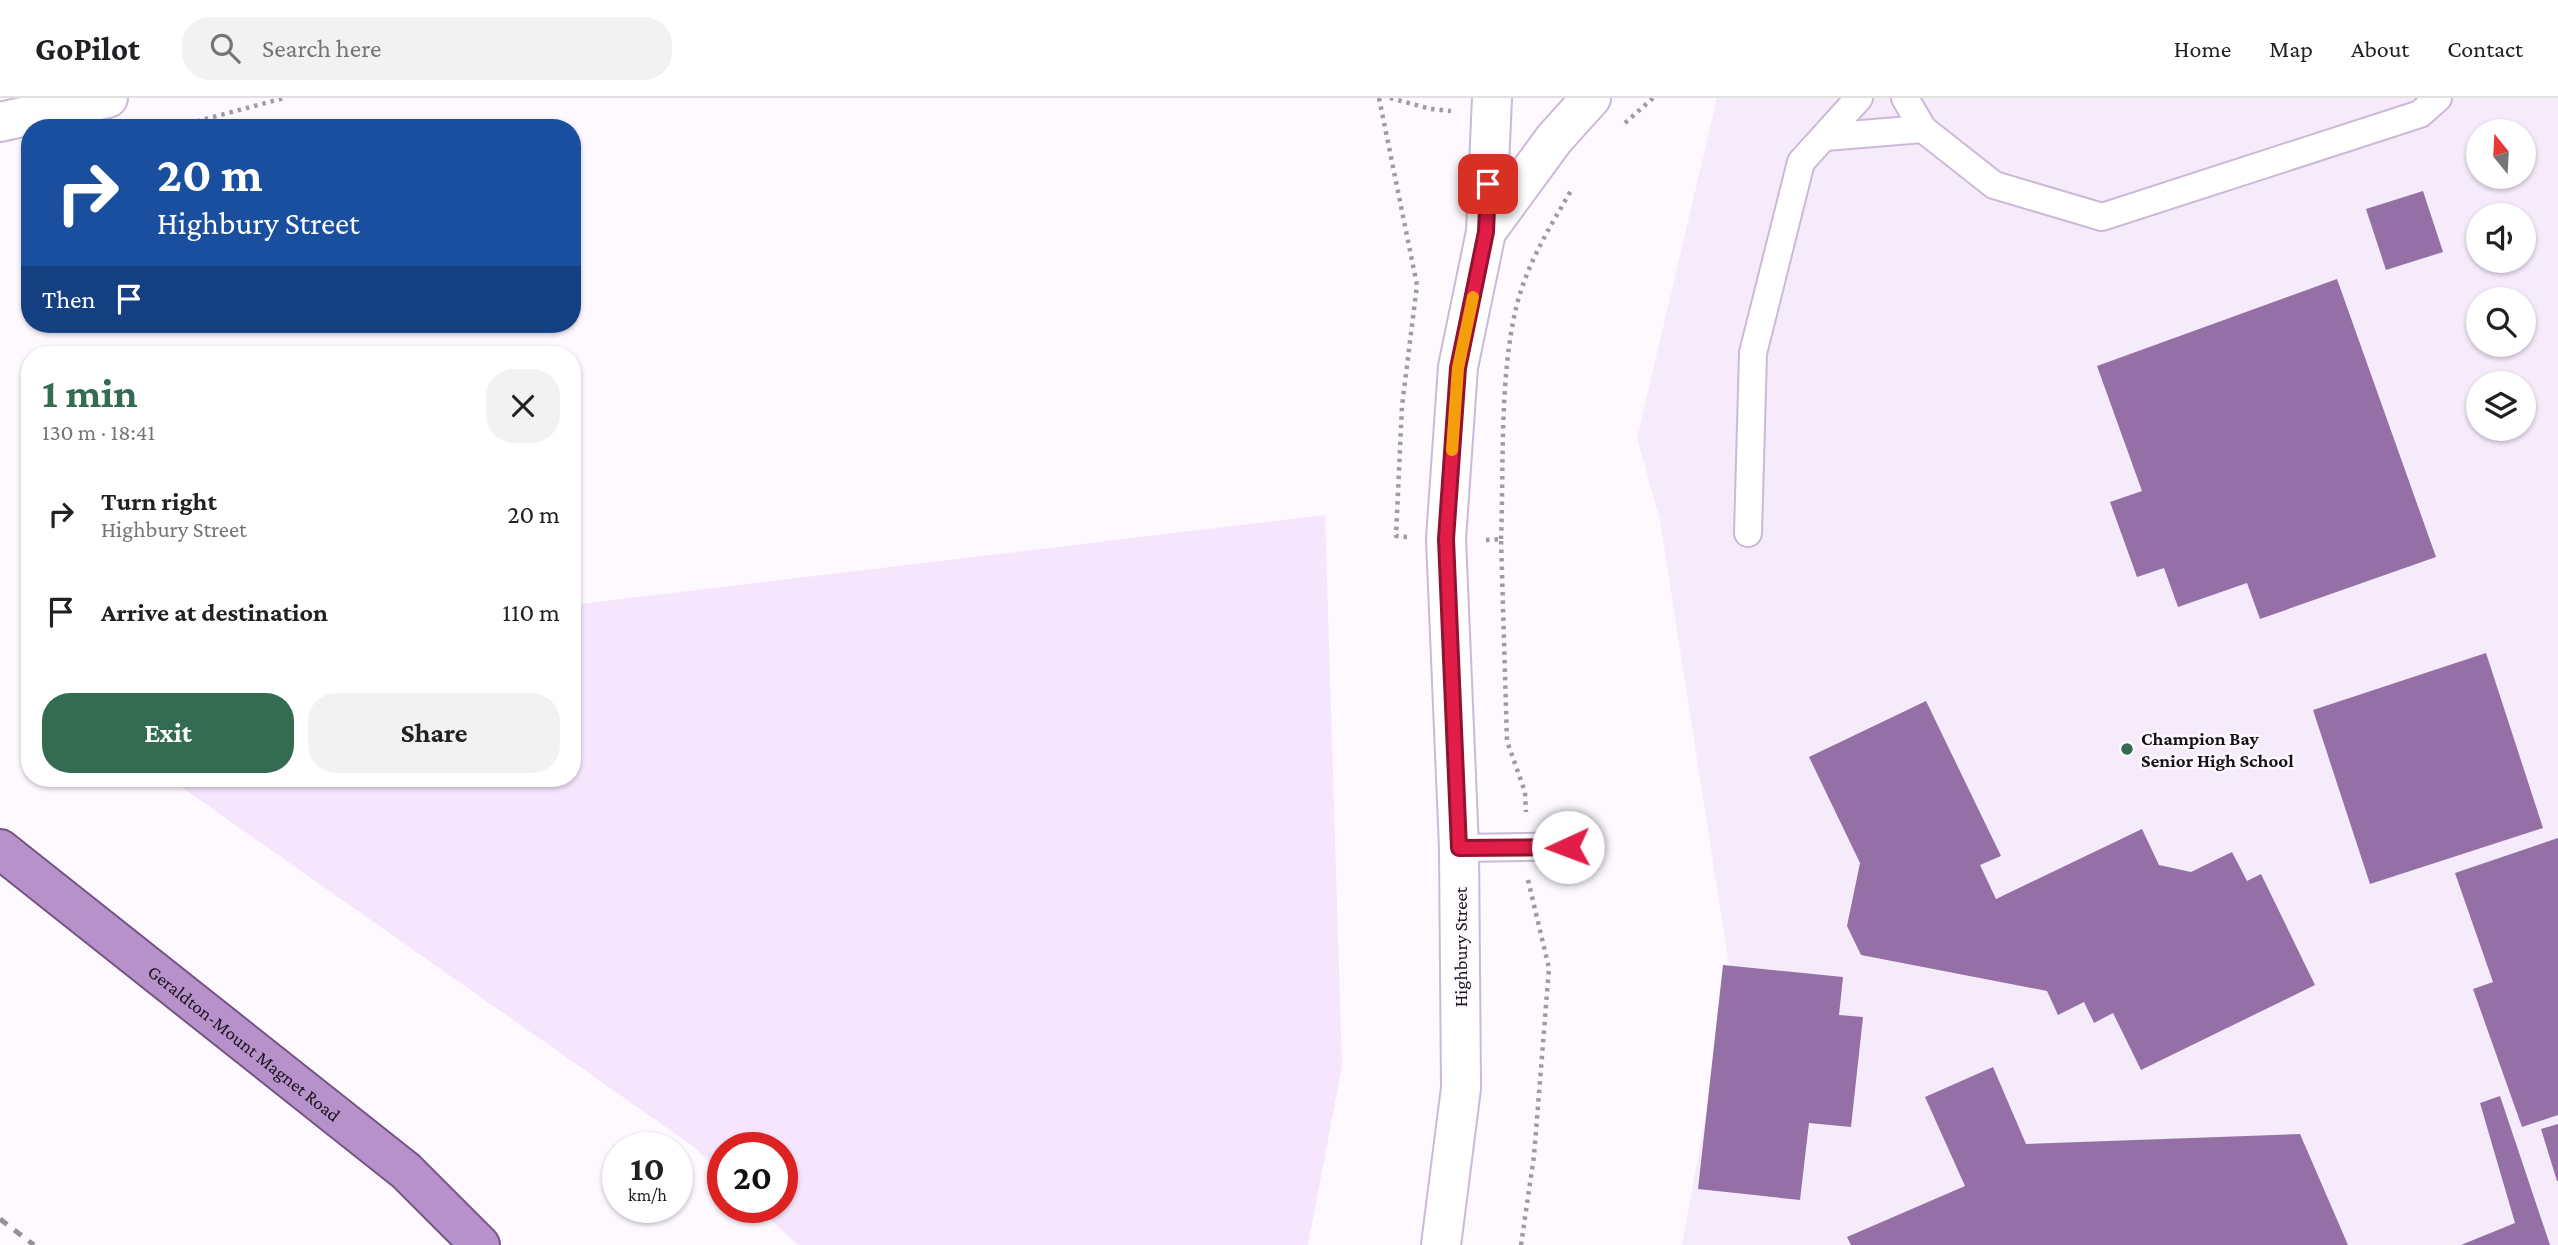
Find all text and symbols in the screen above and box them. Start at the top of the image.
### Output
search box [182,17,672,80]
icon: search [206,29,244,67]
text: GoPilot [35,30,140,67]
text: Search here [262,34,381,63]
text: Home [2174,35,2231,62]
text: Map [2269,35,2313,62]
text: About [2351,35,2409,62]
text: Contact [2447,35,2523,62]
north arrow [2466,119,2536,189]
map controls [2466,119,2536,441]
icon: right [42,147,133,238]
text: 20 m [157,147,263,202]
pin [1458,154,1518,214]
icon: arrive [1469,165,1507,203]
button: sound [2466,203,2536,273]
text: Highbury Street [157,205,360,241]
icon: arrive [110,280,148,318]
text: Then [42,285,96,314]
button: search [2466,287,2536,357]
text: 1 min [42,369,138,416]
button: close [486,369,560,443]
button: layers [2466,371,2536,441]
text: 130 m · 18:41 [42,419,155,445]
text: Turn right [101,487,217,516]
icon: right [42,495,80,533]
text: 20 m [507,500,560,529]
text: Highbury Street [101,516,247,542]
icon: arrive [42,593,80,631]
text: Arrive at destination [101,598,328,627]
text: 110 m [502,598,560,627]
button: Exit [42,693,294,773]
button: Share [308,693,560,773]
place label: Champion Bay Senior High School [2141,728,2294,771]
marker: Champion Bay Senior High School [2119,741,2135,757]
position arrow [1531,810,1605,884]
street label: Highbury Street [1450,886,1471,1007]
street label: Geraldton-Mount Magnet Road [144,960,345,1126]
speed limit sign: 20 [707,1132,798,1223]
text: 10 [630,1149,665,1188]
text: km/h [628,1185,667,1205]

